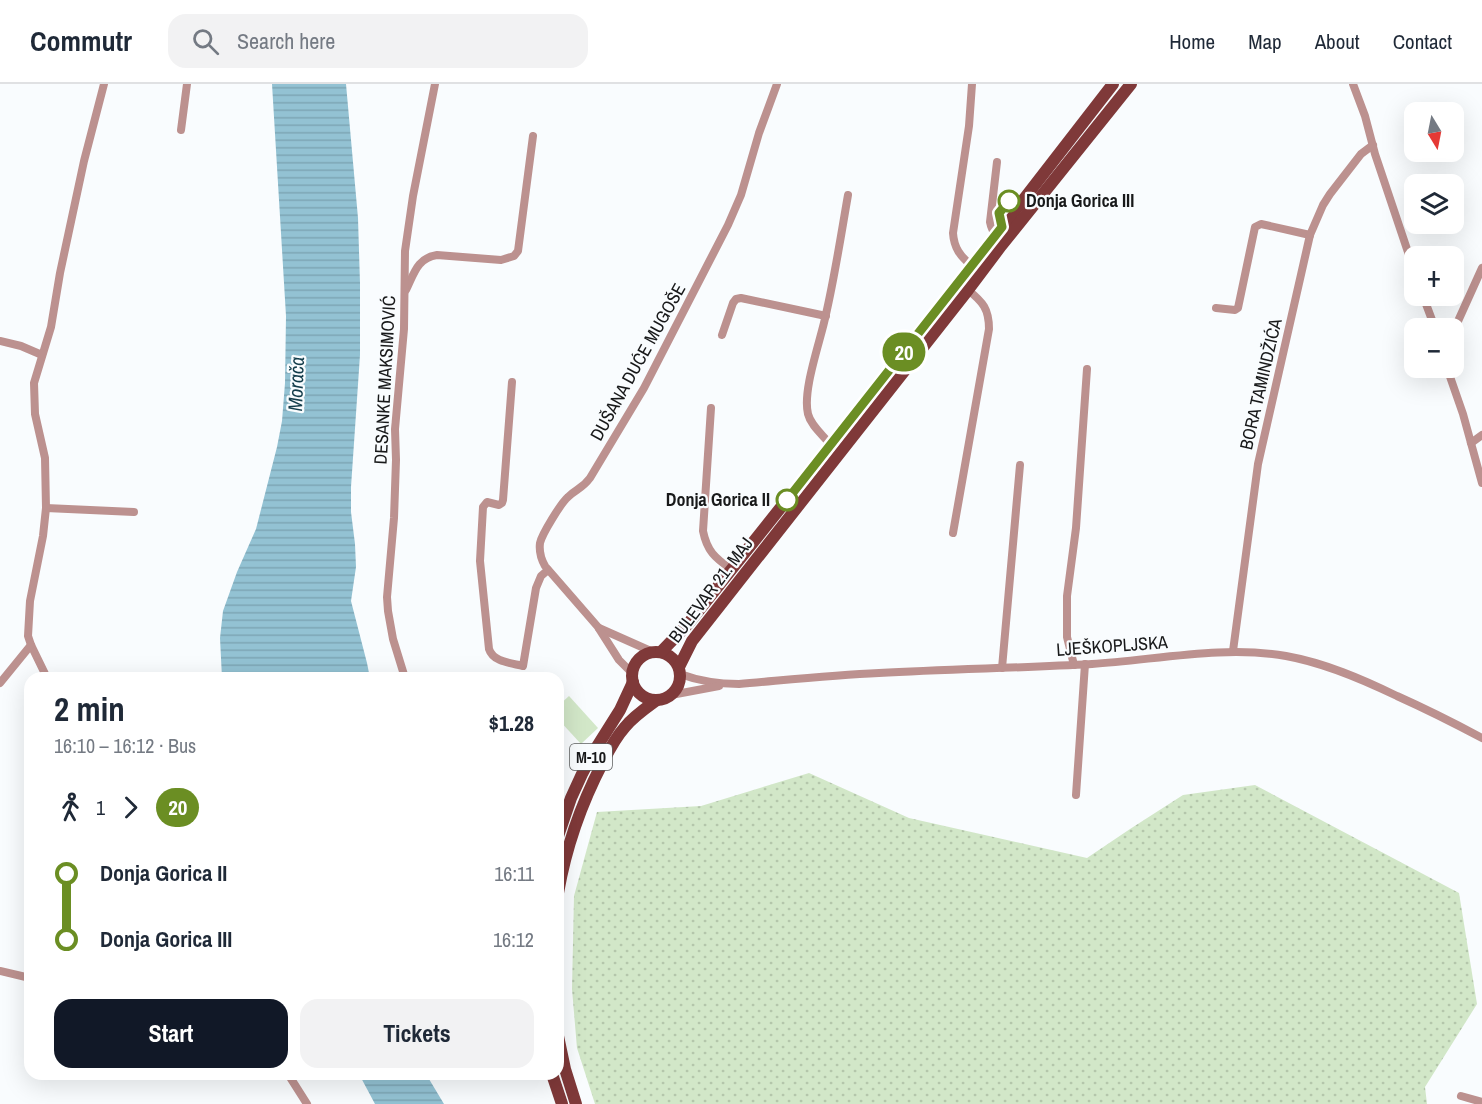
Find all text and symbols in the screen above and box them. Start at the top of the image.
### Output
search box [168,14,588,68]
text: Commutr [30,22,132,60]
icon: search [189,25,222,58]
text: Search here [237,26,335,56]
text: Home [1169,27,1215,56]
text: Map [1248,27,1282,56]
text: About [1315,27,1360,56]
text: Contact [1393,27,1452,56]
north arrow [1404,102,1464,162]
map controls [1404,102,1464,378]
button: layers [1404,174,1464,234]
place label: Donja Gorica III [1026,188,1134,213]
marker: Donja Gorica III [998,190,1020,212]
button: + [1404,246,1464,306]
street label: DUŠANA DUĆE MUGOŠE [584,279,691,445]
street label: DESANKE MAKSIMOVIĆ [368,295,401,465]
street label: BORA TAMINDŽIĆA [1233,316,1288,452]
button: − [1404,318,1464,378]
line badge: 20 [877,332,931,372]
text: 20 [894,338,914,367]
water label: Morača [281,356,310,412]
place label: Donja Gorica II [666,487,770,512]
marker: Donja Gorica II [776,489,798,511]
street label: BULEVAR 21. MAJ [663,532,759,648]
street label: LJEŠKOPLJSKA [1055,629,1169,662]
text: 2 min [54,687,125,731]
text: $1.28 [489,708,534,738]
text: 16:10 – 16:12 · Bus [54,732,196,759]
road number: M-10 [570,744,612,770]
icon: walk [54,791,87,824]
icon: forward [114,791,147,824]
text: 20 [168,793,187,822]
text: 1 [96,794,105,821]
text: Donja Gorica II [100,858,227,888]
text: 16:11 [494,860,534,887]
text: Donja Gorica III [100,924,232,954]
text: 16:12 [493,926,534,953]
button: Start [54,999,288,1068]
button: Tickets [300,999,534,1068]

